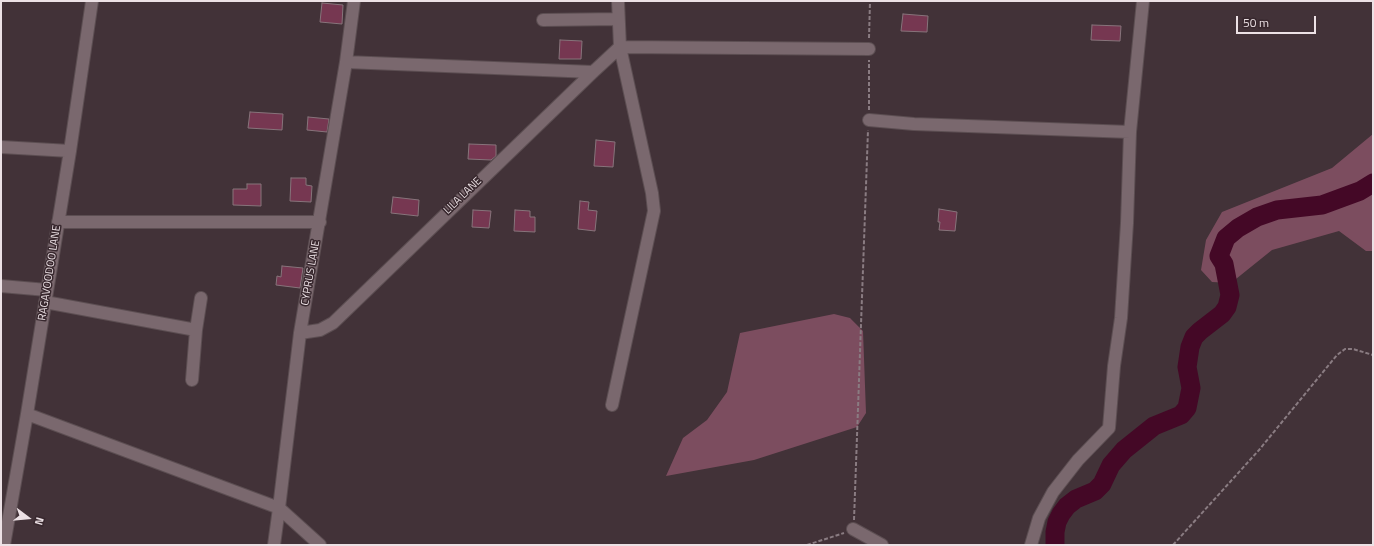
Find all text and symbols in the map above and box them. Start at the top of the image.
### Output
scale bar [1238,8,1318,34]
text: 50 m [1243,13,1269,32]
street label: LILA LANE [441,175,485,217]
street label: RAGAVOODOO LANE [36,224,64,322]
street label: CYPRUS LANE [299,239,323,307]
north arrow [8,498,48,538]
text: N [31,515,48,527]

